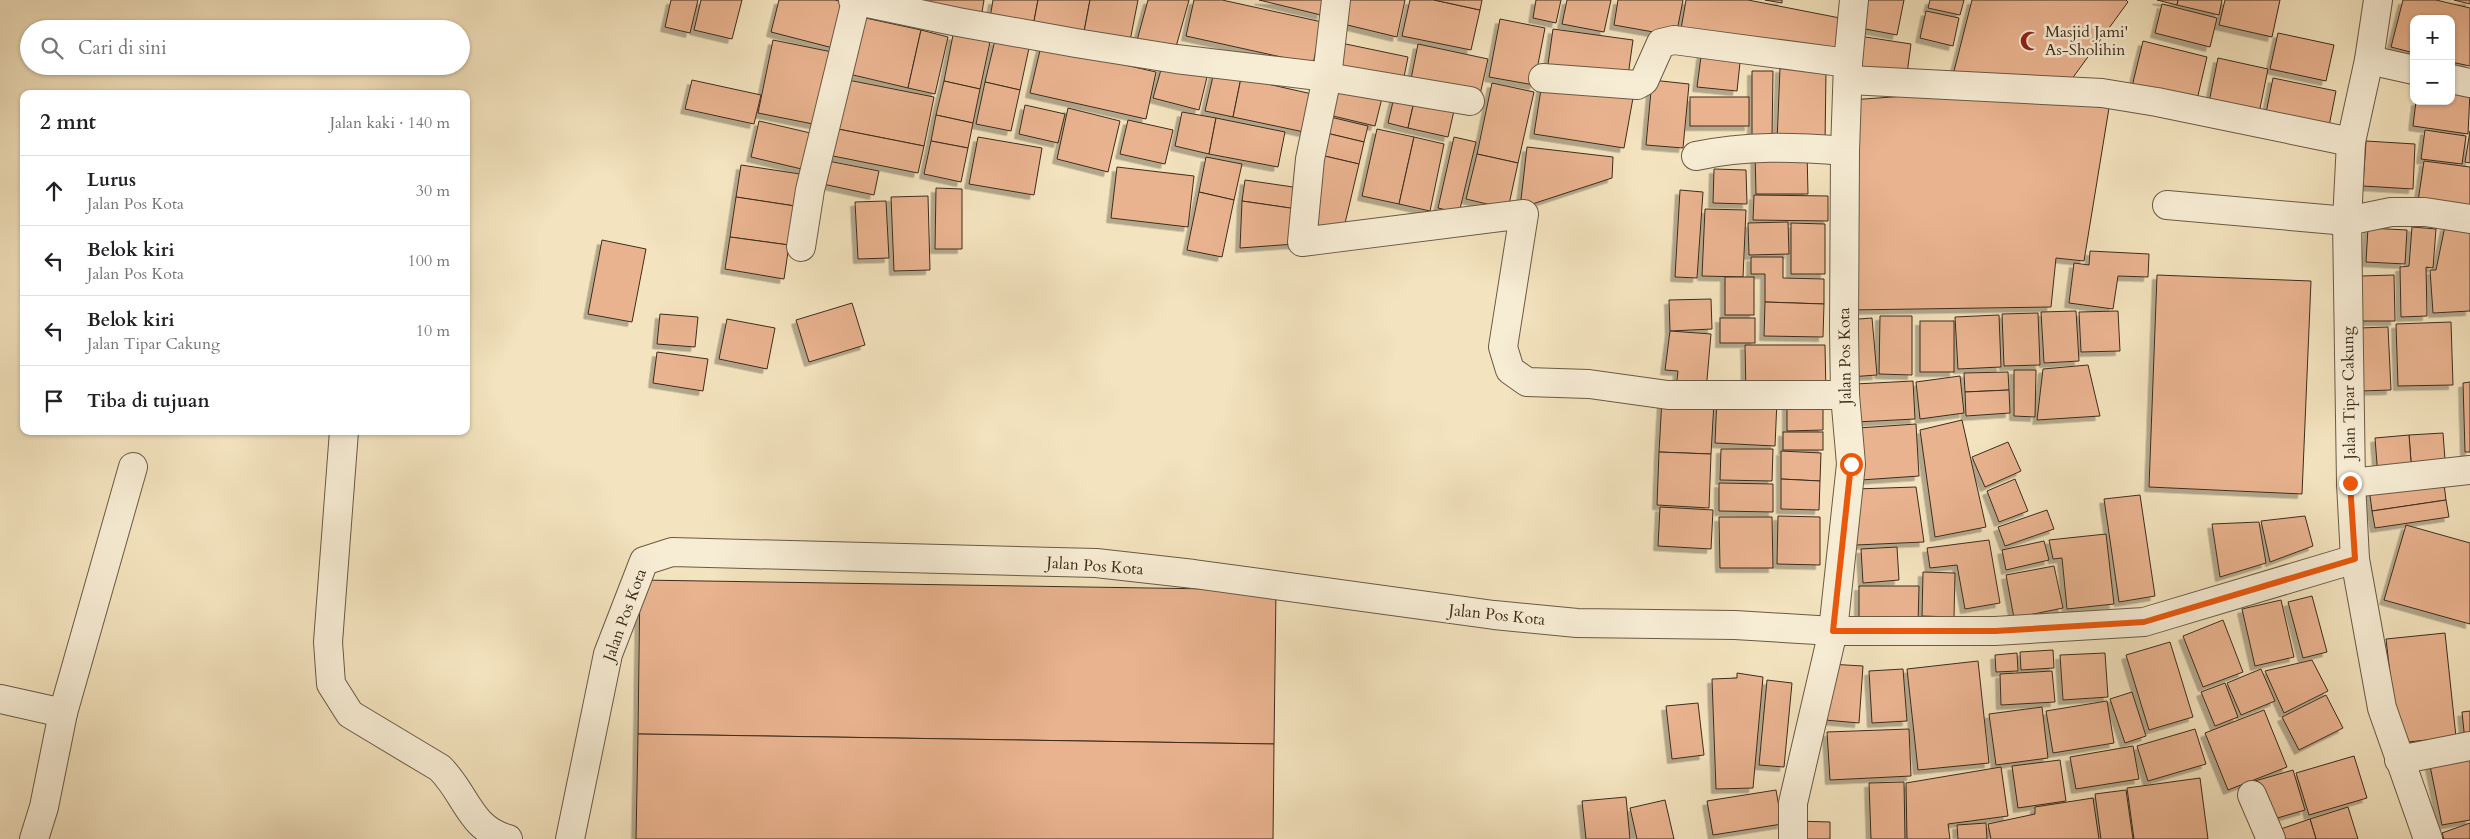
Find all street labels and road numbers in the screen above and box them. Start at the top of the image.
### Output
street label: Jalan Pos Kota [1833,307,1857,407]
street label: Jalan Tipar Cakung [2337,326,2361,462]
street label: Jalan Pos Kota [1044,552,1144,580]
street label: Jalan Pos Kota [597,566,652,666]
street label: Jalan Pos Kota [1446,599,1546,631]

